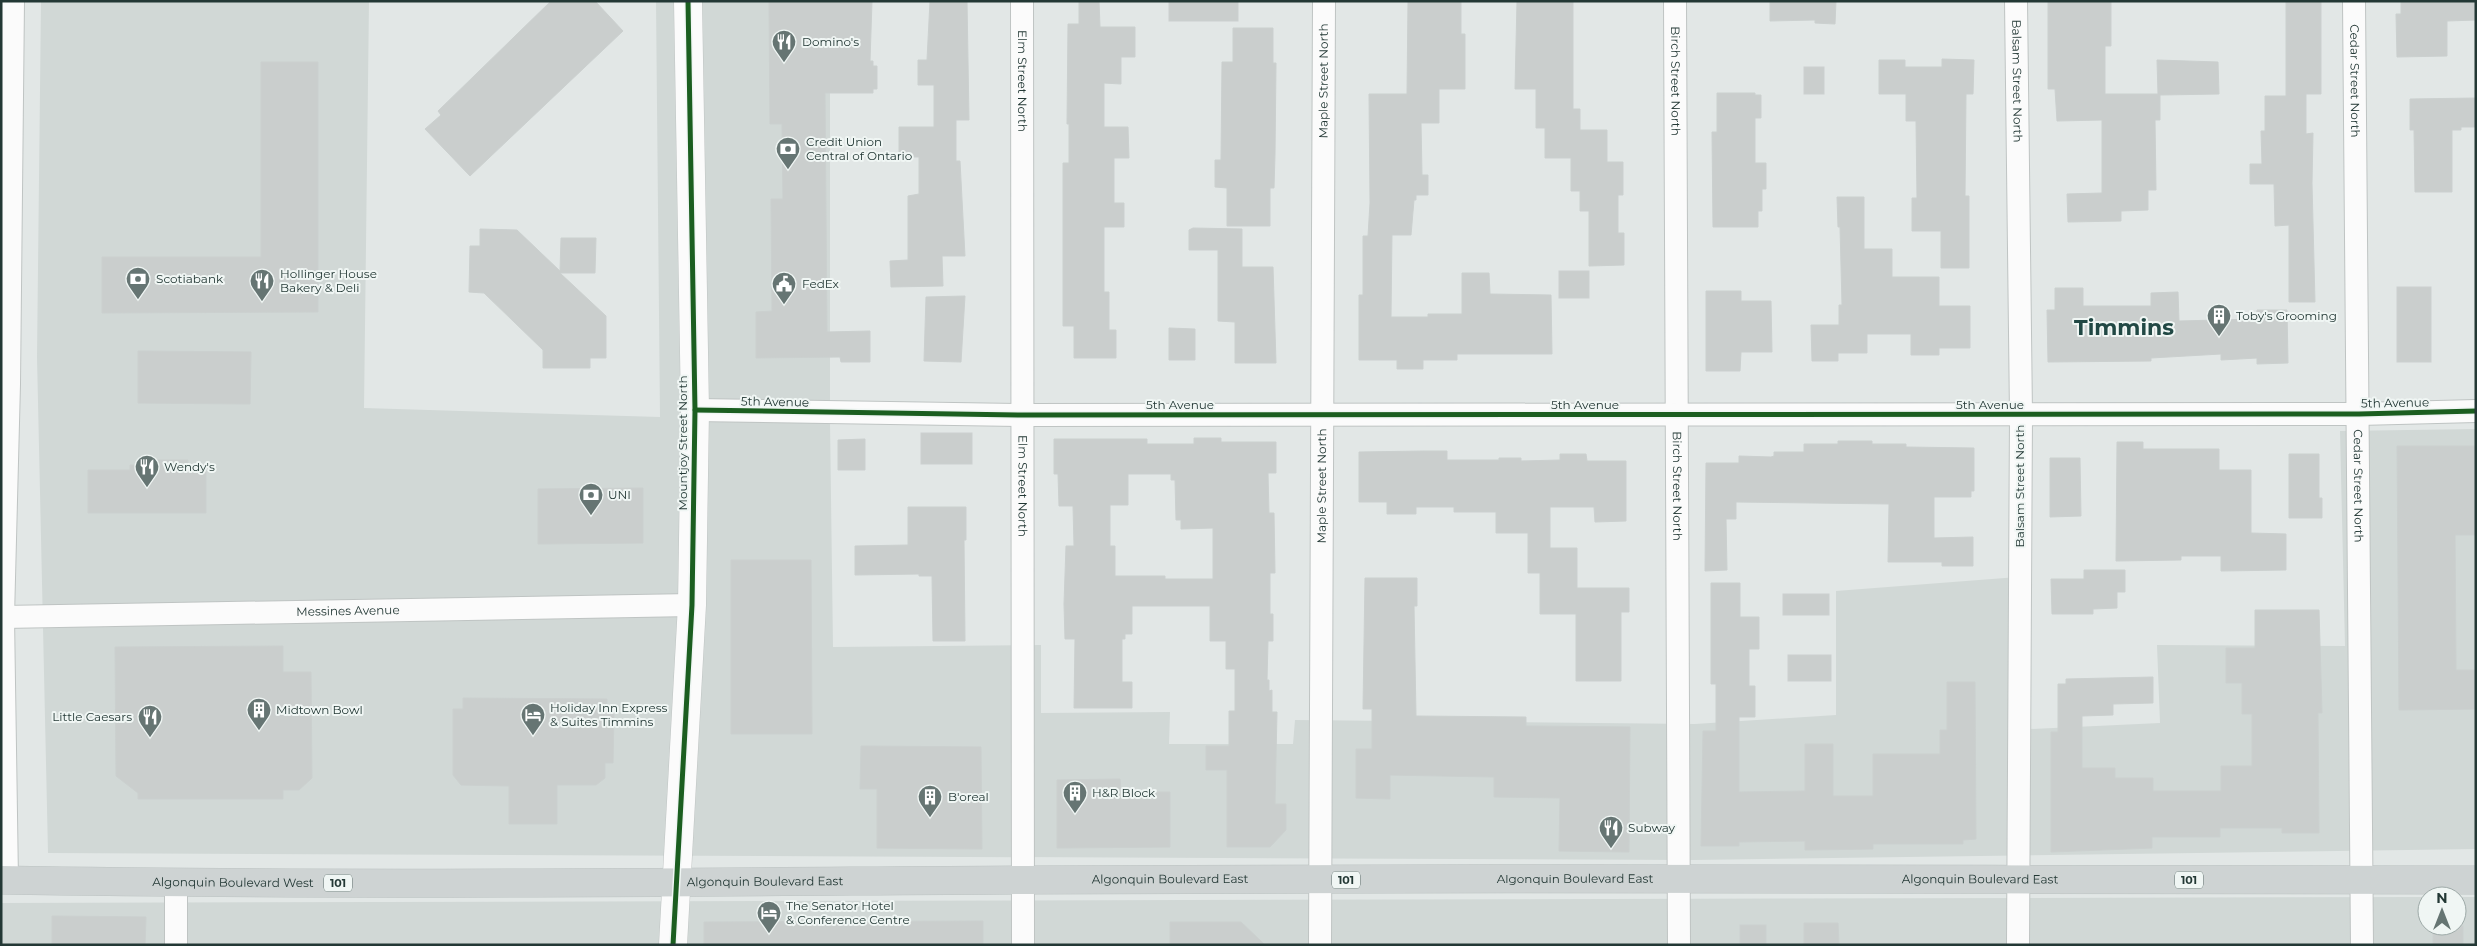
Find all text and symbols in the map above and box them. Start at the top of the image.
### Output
street label: Balsam Street North [2009,19,2026,143]
street label: Maple Street North [1315,23,1331,139]
street label: Cedar Street North [2347,24,2363,138]
street label: Birch Street North [1668,26,1684,136]
restaurant icon: Domino's [771,29,797,63]
street label: Elm Street North [1015,30,1030,132]
place label: Domino's [802,34,859,49]
place label: Credit Union Central of Ontario [806,134,912,163]
bank icon: Credit Union Central of Ontario [775,136,801,170]
bank icon: Scotiabank [125,266,151,300]
place label: Hollinger House Bakery & Deli [280,266,377,295]
restaurant icon: Hollinger House Bakery & Deli [249,268,275,302]
place label: Scotiabank [156,271,224,286]
public building icon: FedEx [771,271,797,305]
place label: FedEx [802,276,840,291]
building icon: Toby's Grooming [2206,303,2232,337]
place label: Toby's Grooming [2236,308,2337,323]
district label: Timmins [2074,314,2174,341]
street label: Mountjoy Street North [675,376,690,511]
street label: 5th Avenue [741,393,809,410]
street label: 5th Avenue [2361,394,2429,411]
street label: 5th Avenue [1146,397,1214,412]
street label: 5th Avenue [1551,397,1619,412]
street label: 5th Avenue [1956,397,2024,412]
street label: Balsam Street North [2012,425,2027,547]
street label: Maple Street North [1314,428,1329,544]
street label: Cedar Street North [2351,429,2367,543]
street label: Birch Street North [1670,431,1685,541]
street label: Elm Street North [1015,435,1031,537]
restaurant icon: Wendy's [134,454,160,488]
place label: Wendy's [164,459,215,474]
bank icon: UNI [578,482,604,516]
place label: UNI [608,487,631,502]
street label: Messines Avenue [296,602,400,619]
building icon: Midtown Bowl [246,697,272,731]
place label: Holiday Inn Express & Suites Timmins [550,700,668,729]
place label: Midtown Bowl [276,702,363,717]
hotel icon: Holiday Inn Express & Suites Timmins [520,702,546,736]
restaurant icon: Little Caesars [137,704,163,738]
place label: Little Caesars [52,709,132,724]
building icon: H&R Block [1062,780,1088,814]
building icon: B'oreal [917,784,943,818]
place label: H&R Block [1092,785,1156,800]
place label: B'oreal [948,789,989,804]
restaurant icon: Subway [1598,815,1624,849]
place label: Subway [1628,820,1676,835]
street label: Algonquin Boulevard East [1092,871,1248,887]
street label: Algonquin Boulevard East [1497,871,1653,886]
street label: Algonquin Boulevard East [1902,871,2058,886]
road number: 101 [1332,872,1360,888]
road number: 101 [2175,872,2203,888]
street label: Algonquin Boulevard East [687,873,843,889]
street label: Algonquin Boulevard West [152,874,314,890]
road number: 101 [324,874,352,891]
north arrow [2417,886,2467,936]
text: N [2436,889,2448,907]
place label: The Senator Hotel & Conference Centre [786,898,910,927]
hotel icon: The Senator Hotel & Conference Centre [756,900,782,934]

